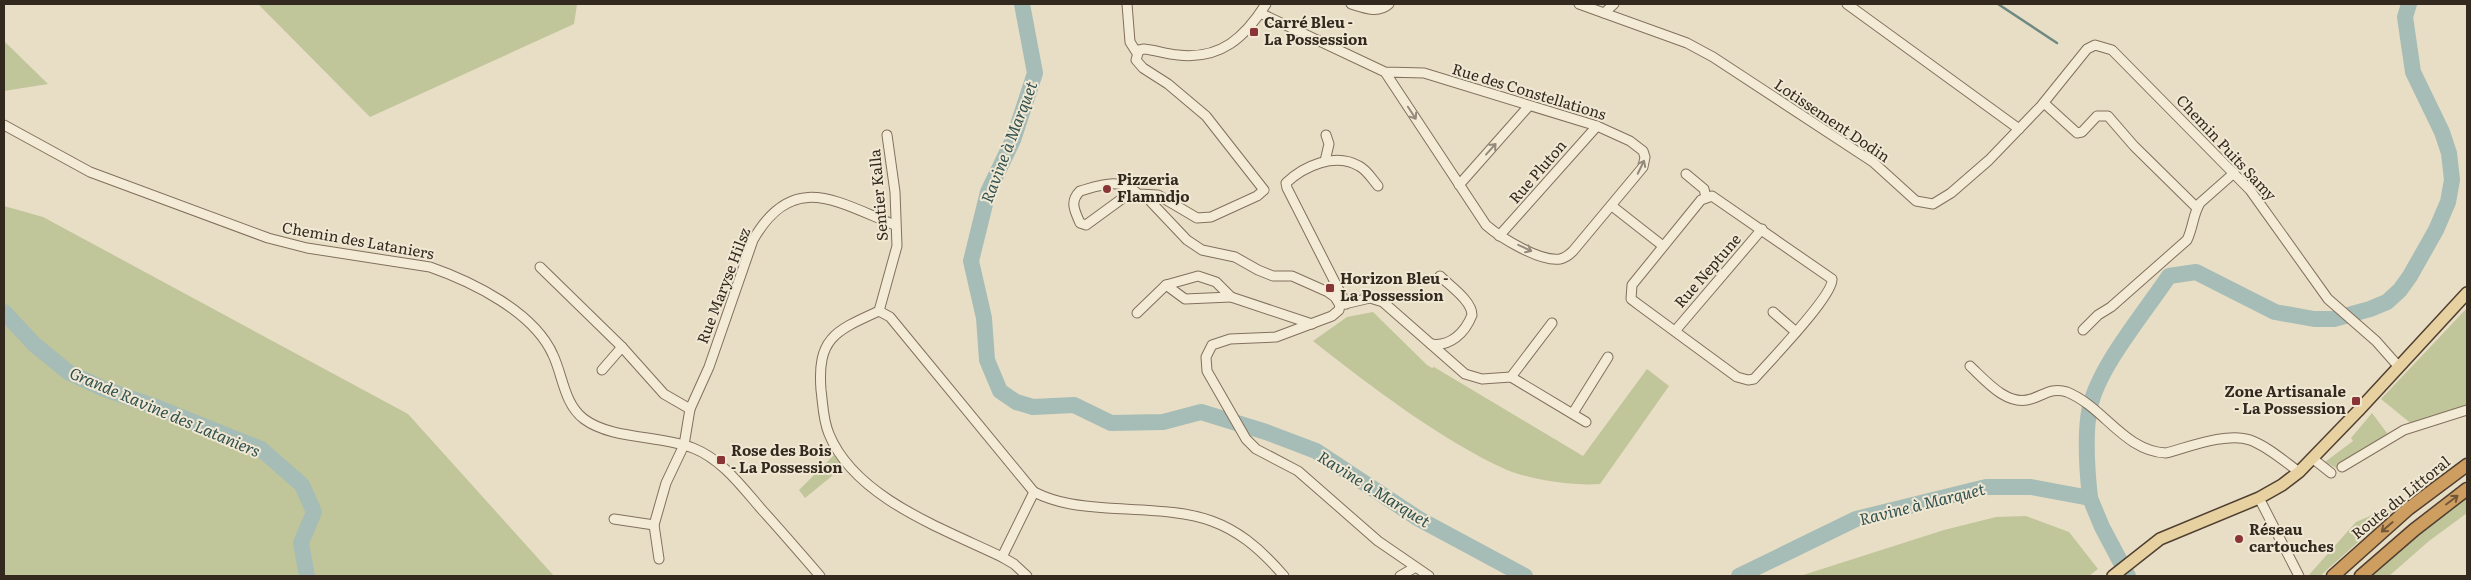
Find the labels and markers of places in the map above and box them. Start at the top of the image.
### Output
place label: Carré Bleu - La Possession [1264,10,1368,50]
marker: Carré Bleu - La Possession [1248,26,1260,38]
place label: Pizzeria Flamndjo [1117,167,1190,207]
marker: Pizzeria Flamndjo [1101,183,1113,195]
place label: Horizon Bleu - La Possession [1340,266,1448,306]
marker: Horizon Bleu - La Possession [1324,282,1336,294]
place label: Zone Artisanale - La Possession [2224,379,2347,419]
marker: Zone Artisanale - La Possession [2350,395,2362,407]
place label: Rose des Bois - La Possession [731,438,843,478]
marker: Rose des Bois - La Possession [715,454,727,466]
place label: Réseau cartouches [2249,517,2334,557]
marker: Réseau cartouches [2233,533,2245,545]

